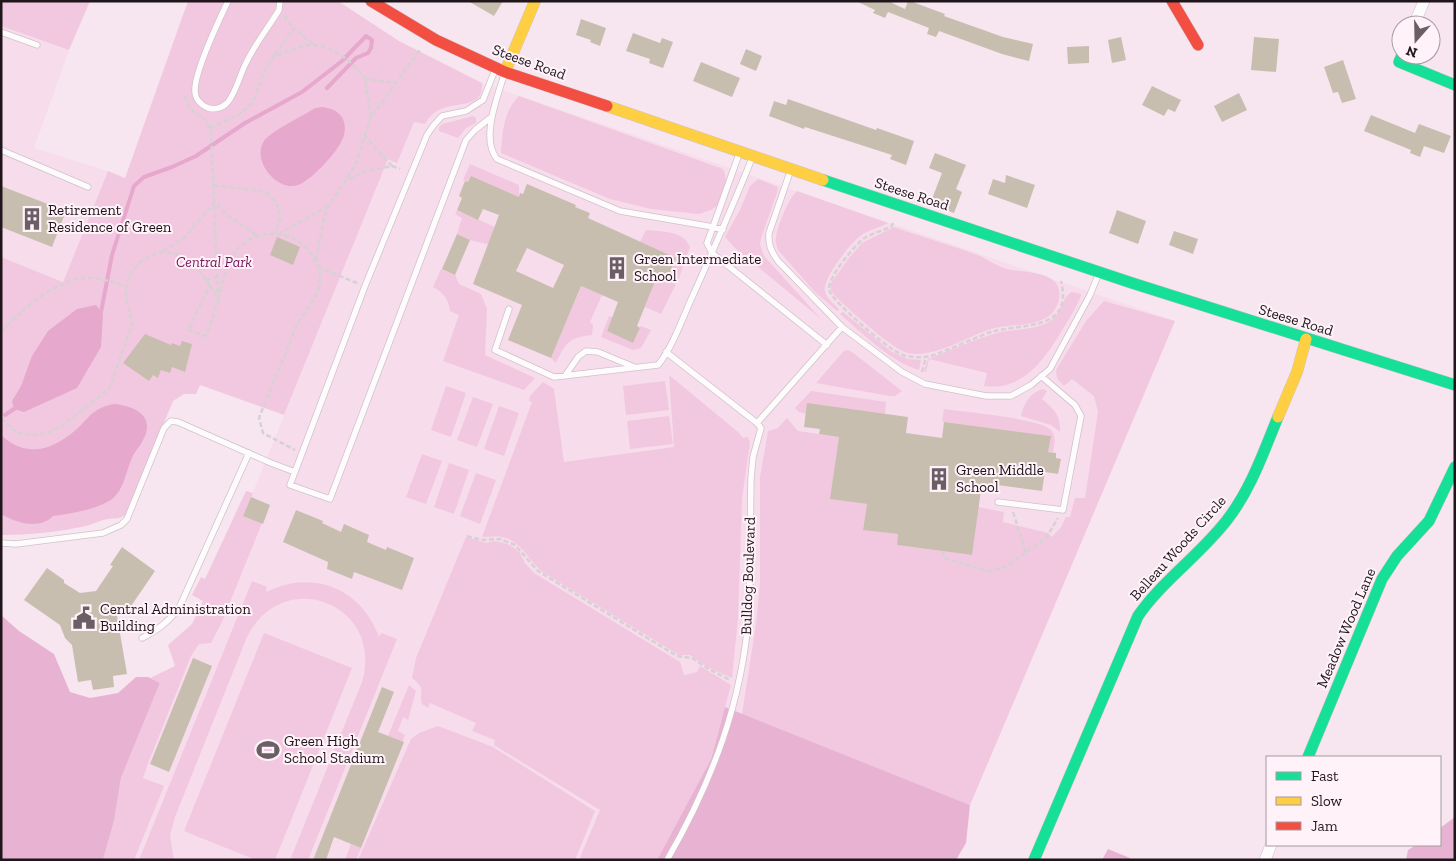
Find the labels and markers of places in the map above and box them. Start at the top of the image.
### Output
place label: Retirement Residence of Green [48,201,172,236]
building icon: Retirement Residence of Green [19,206,45,232]
place label: Green Intermediate School [634,250,761,285]
building icon: Green Intermediate School [604,255,630,281]
place label: Green Middle School [956,461,1044,496]
building icon: Green Middle School [926,466,952,492]
place label: Central Administration Building [100,600,251,635]
public building icon: Central Administration Building [71,605,97,631]
place label: Green High School Stadium [284,732,385,767]
sports icon: Green High School Stadium [255,737,281,763]

